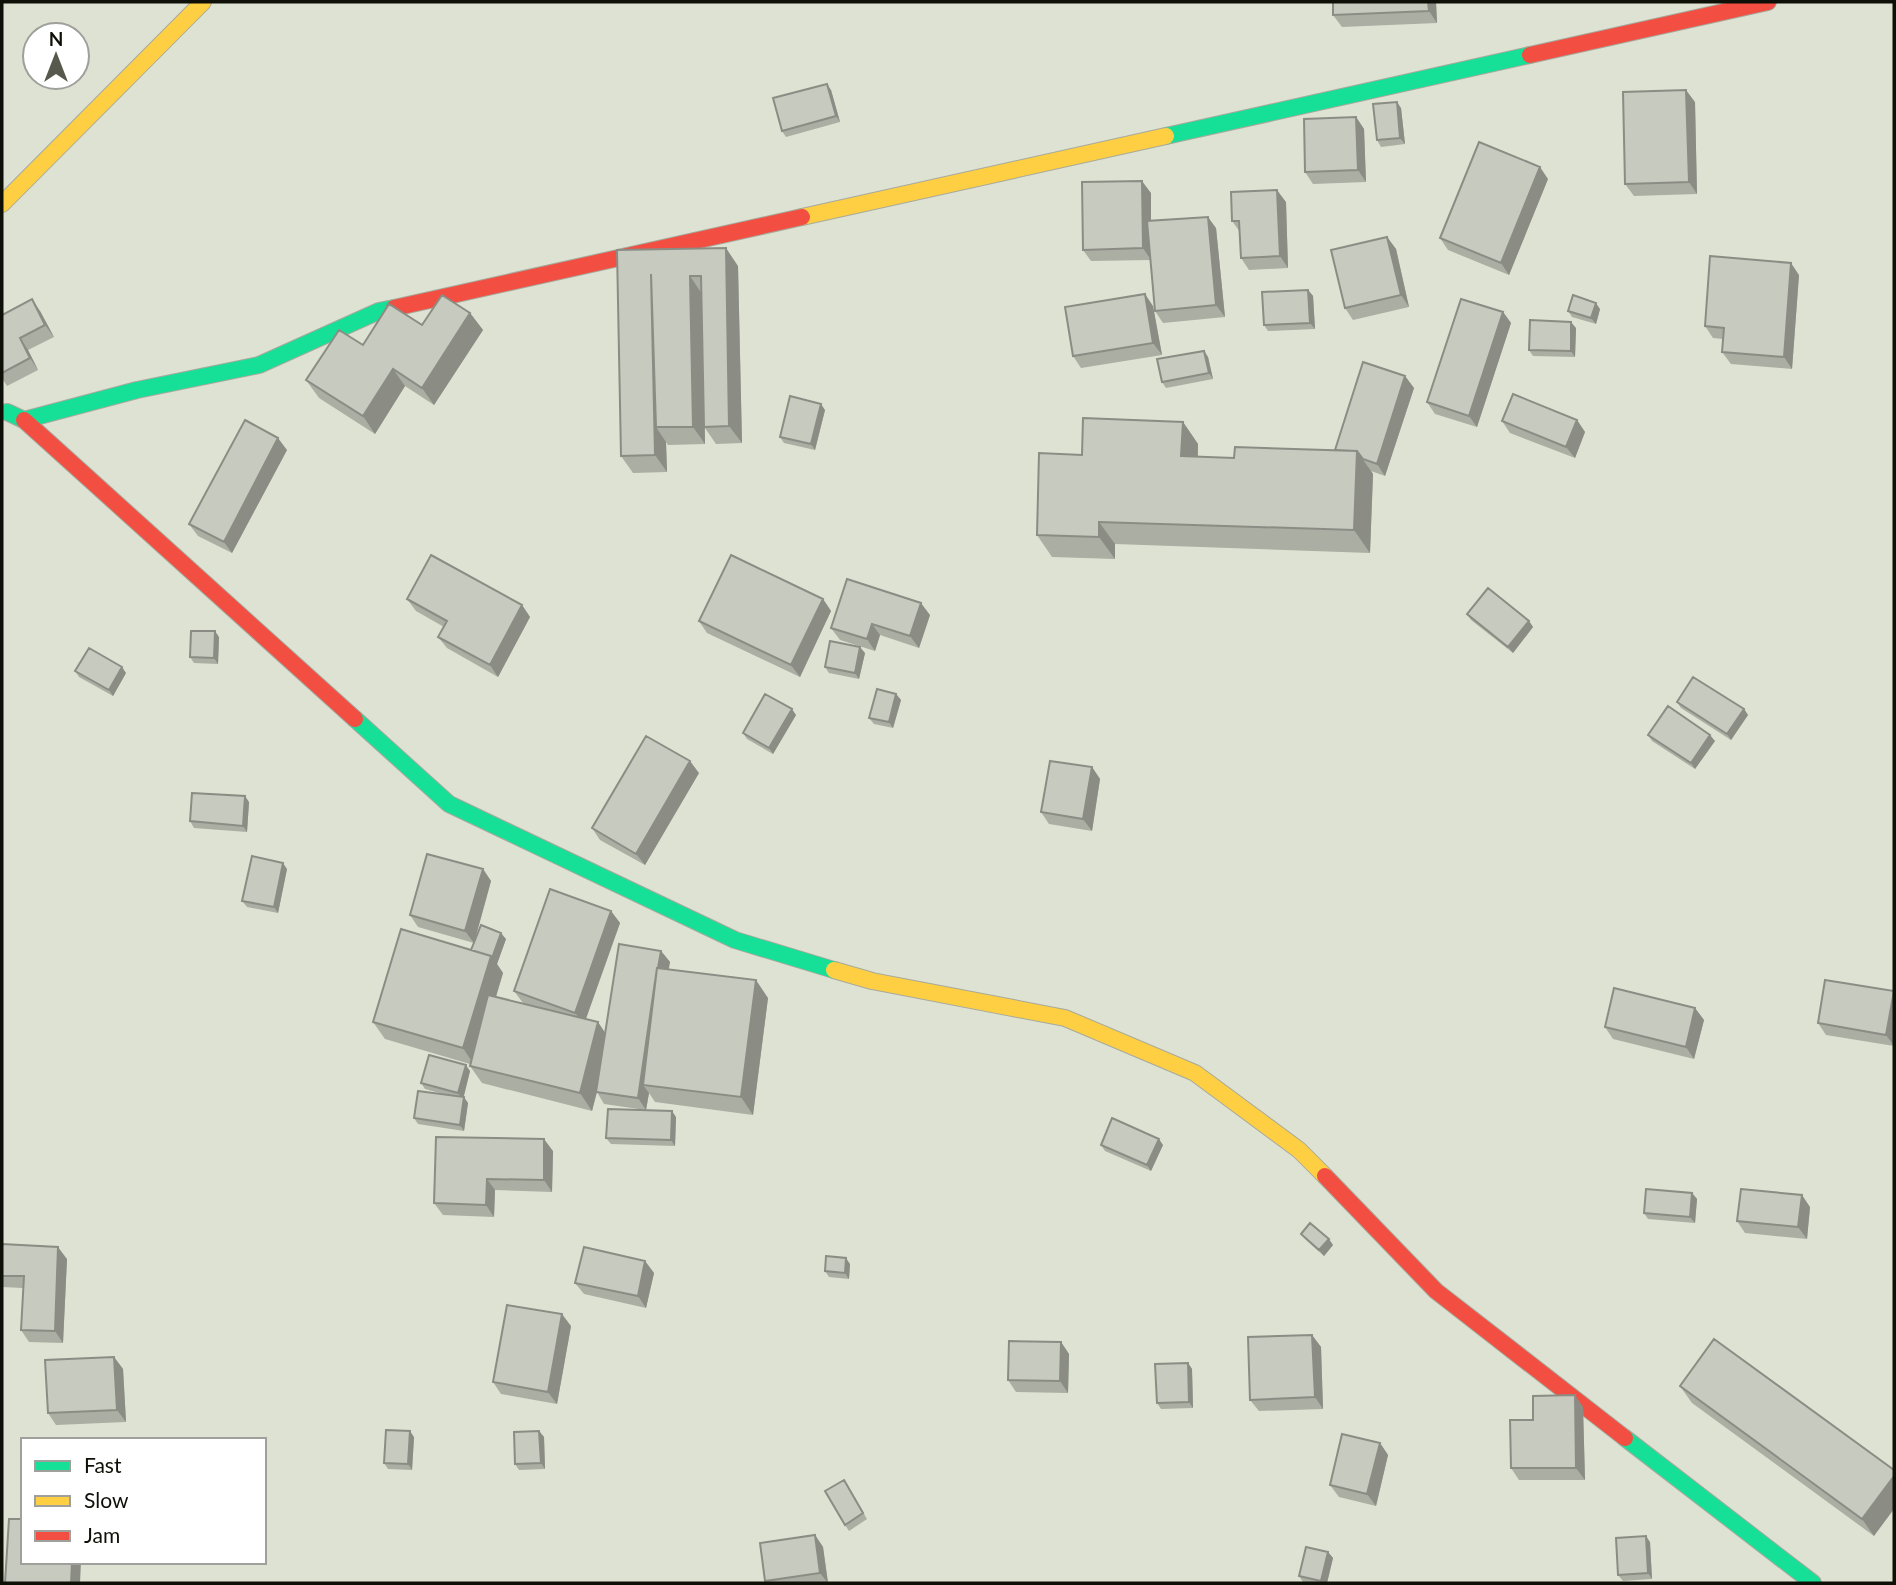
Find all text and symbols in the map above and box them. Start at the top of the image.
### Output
north arrow [21,21,91,91]
text: N [49,27,63,50]
legend [21,1438,266,1564]
text: Fast [84,1452,122,1477]
text: Slow [84,1487,129,1512]
text: Jam [84,1522,120,1547]

